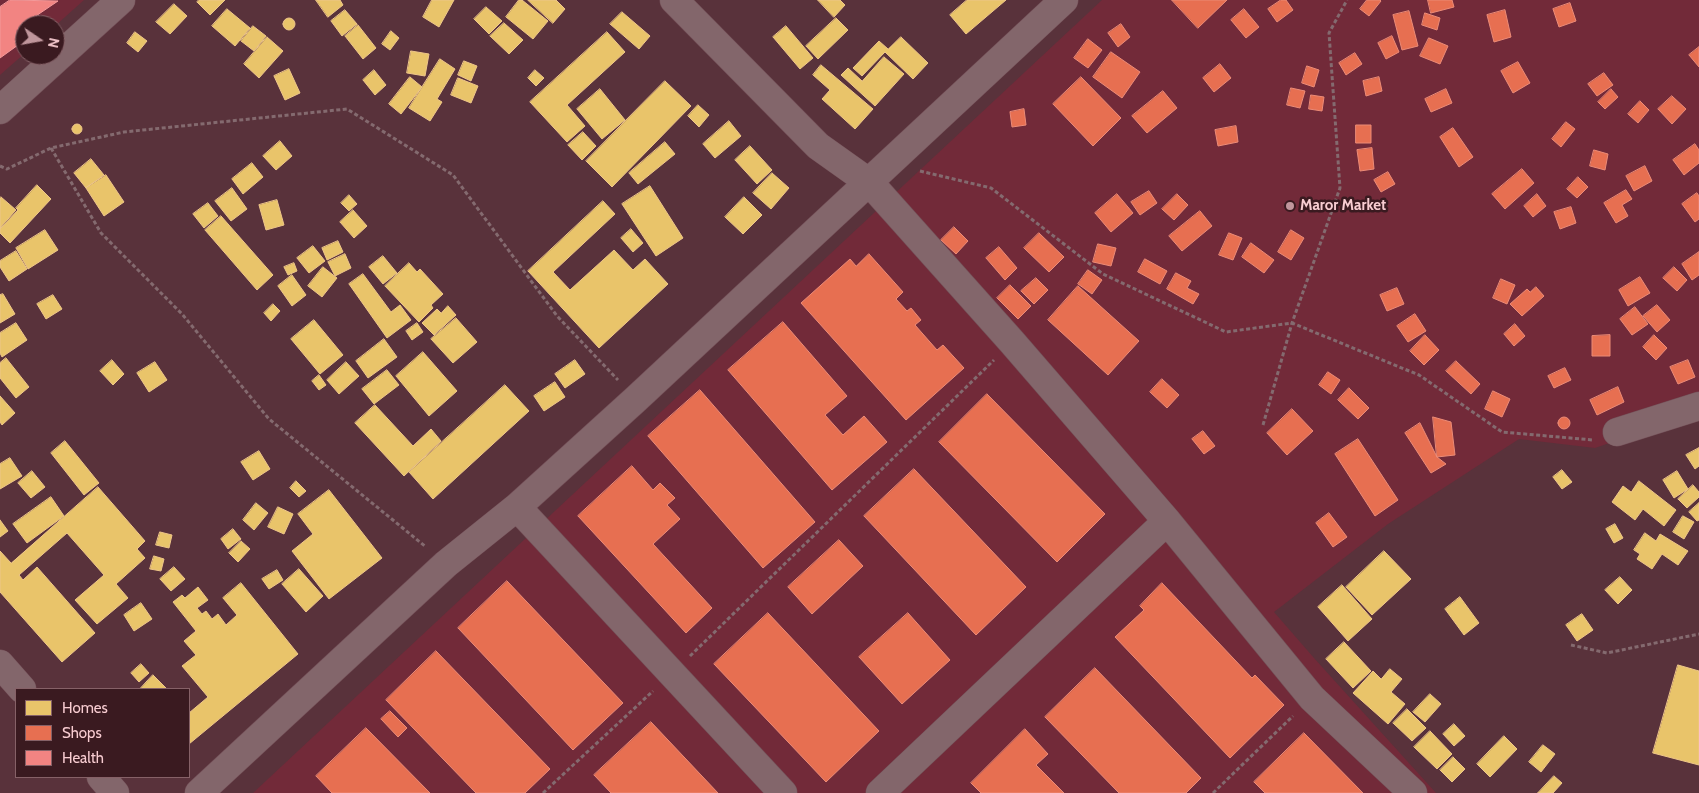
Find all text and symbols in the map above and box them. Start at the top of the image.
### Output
north arrow [15,15,65,65]
text: N [44,36,64,50]
place label: Maror Market [1300,197,1386,215]
marker: Maror Market [1284,200,1296,212]
legend [15,688,190,778]
text: Homes [62,699,108,717]
text: Shops [62,724,102,742]
text: Health [62,749,104,767]

